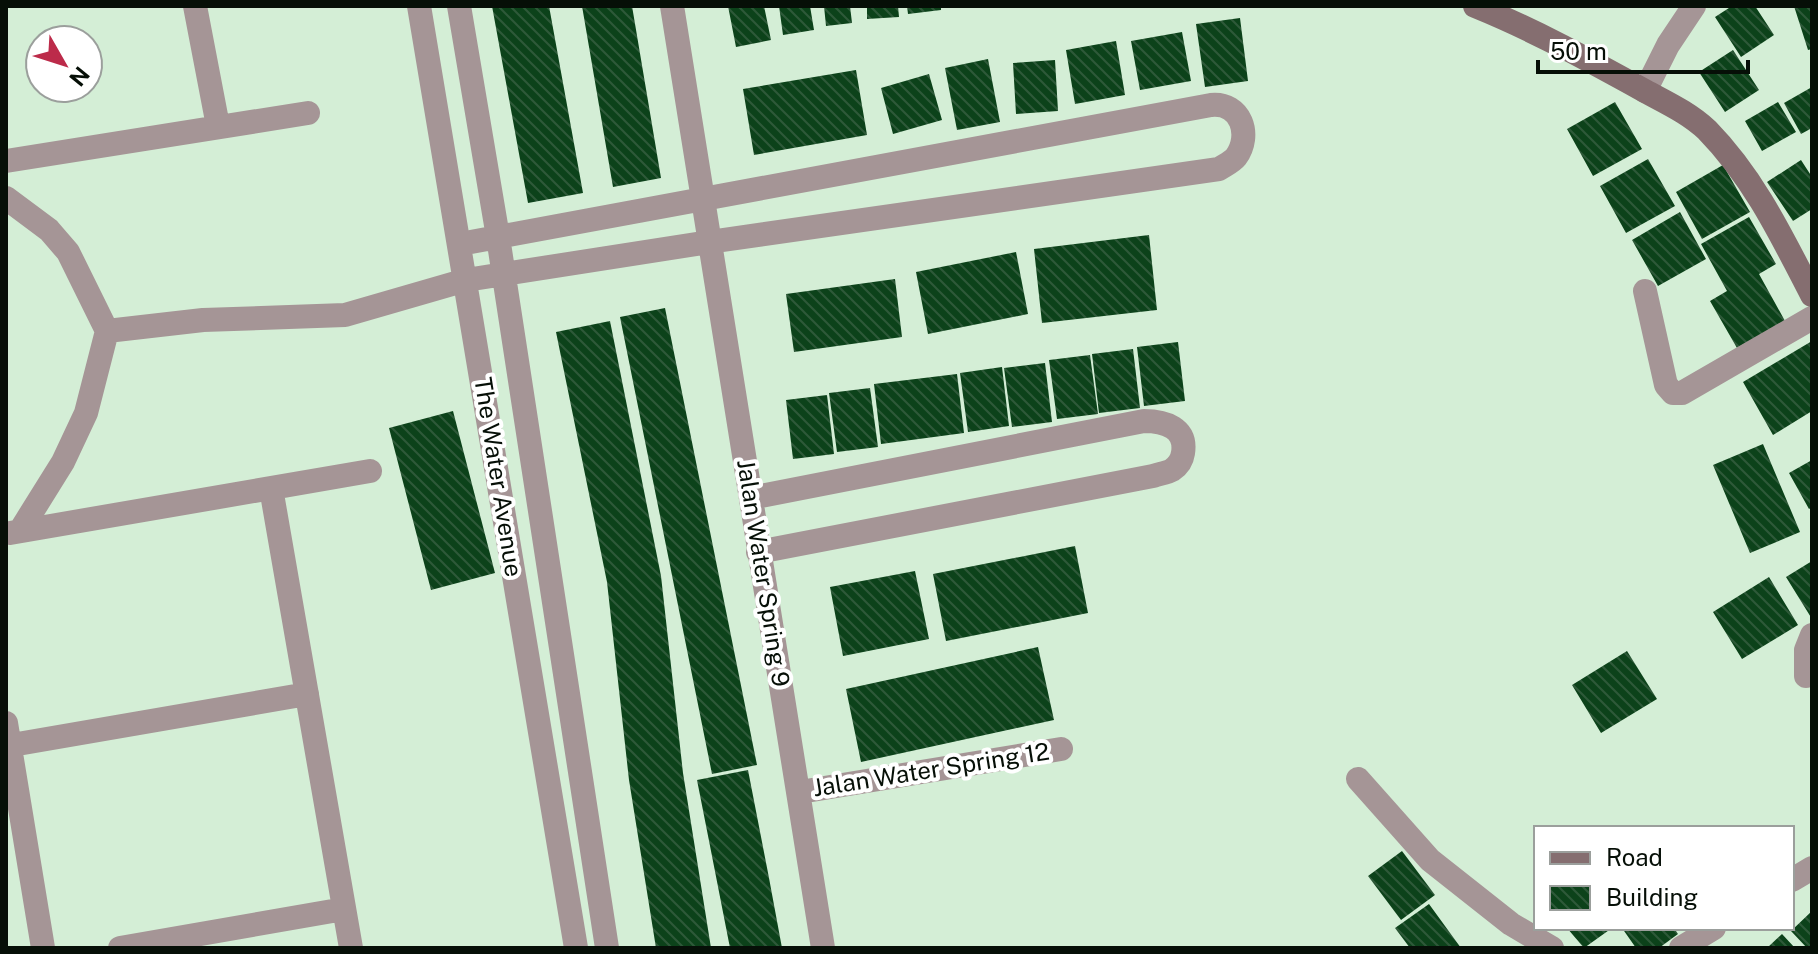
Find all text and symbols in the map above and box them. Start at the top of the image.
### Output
north arrow [24,24,104,104]
scale bar [1538,24,1748,74]
text: 50 m [1550,37,1607,65]
text: N [64,62,95,91]
street label: The Water Avenue [469,375,529,579]
street label: Jalan Water Spring 9 [732,457,796,689]
street label: Jalan Water Spring 12 [811,736,1051,802]
legend [1534,826,1794,930]
text: Road [1606,843,1663,871]
text: Building [1606,883,1698,911]

